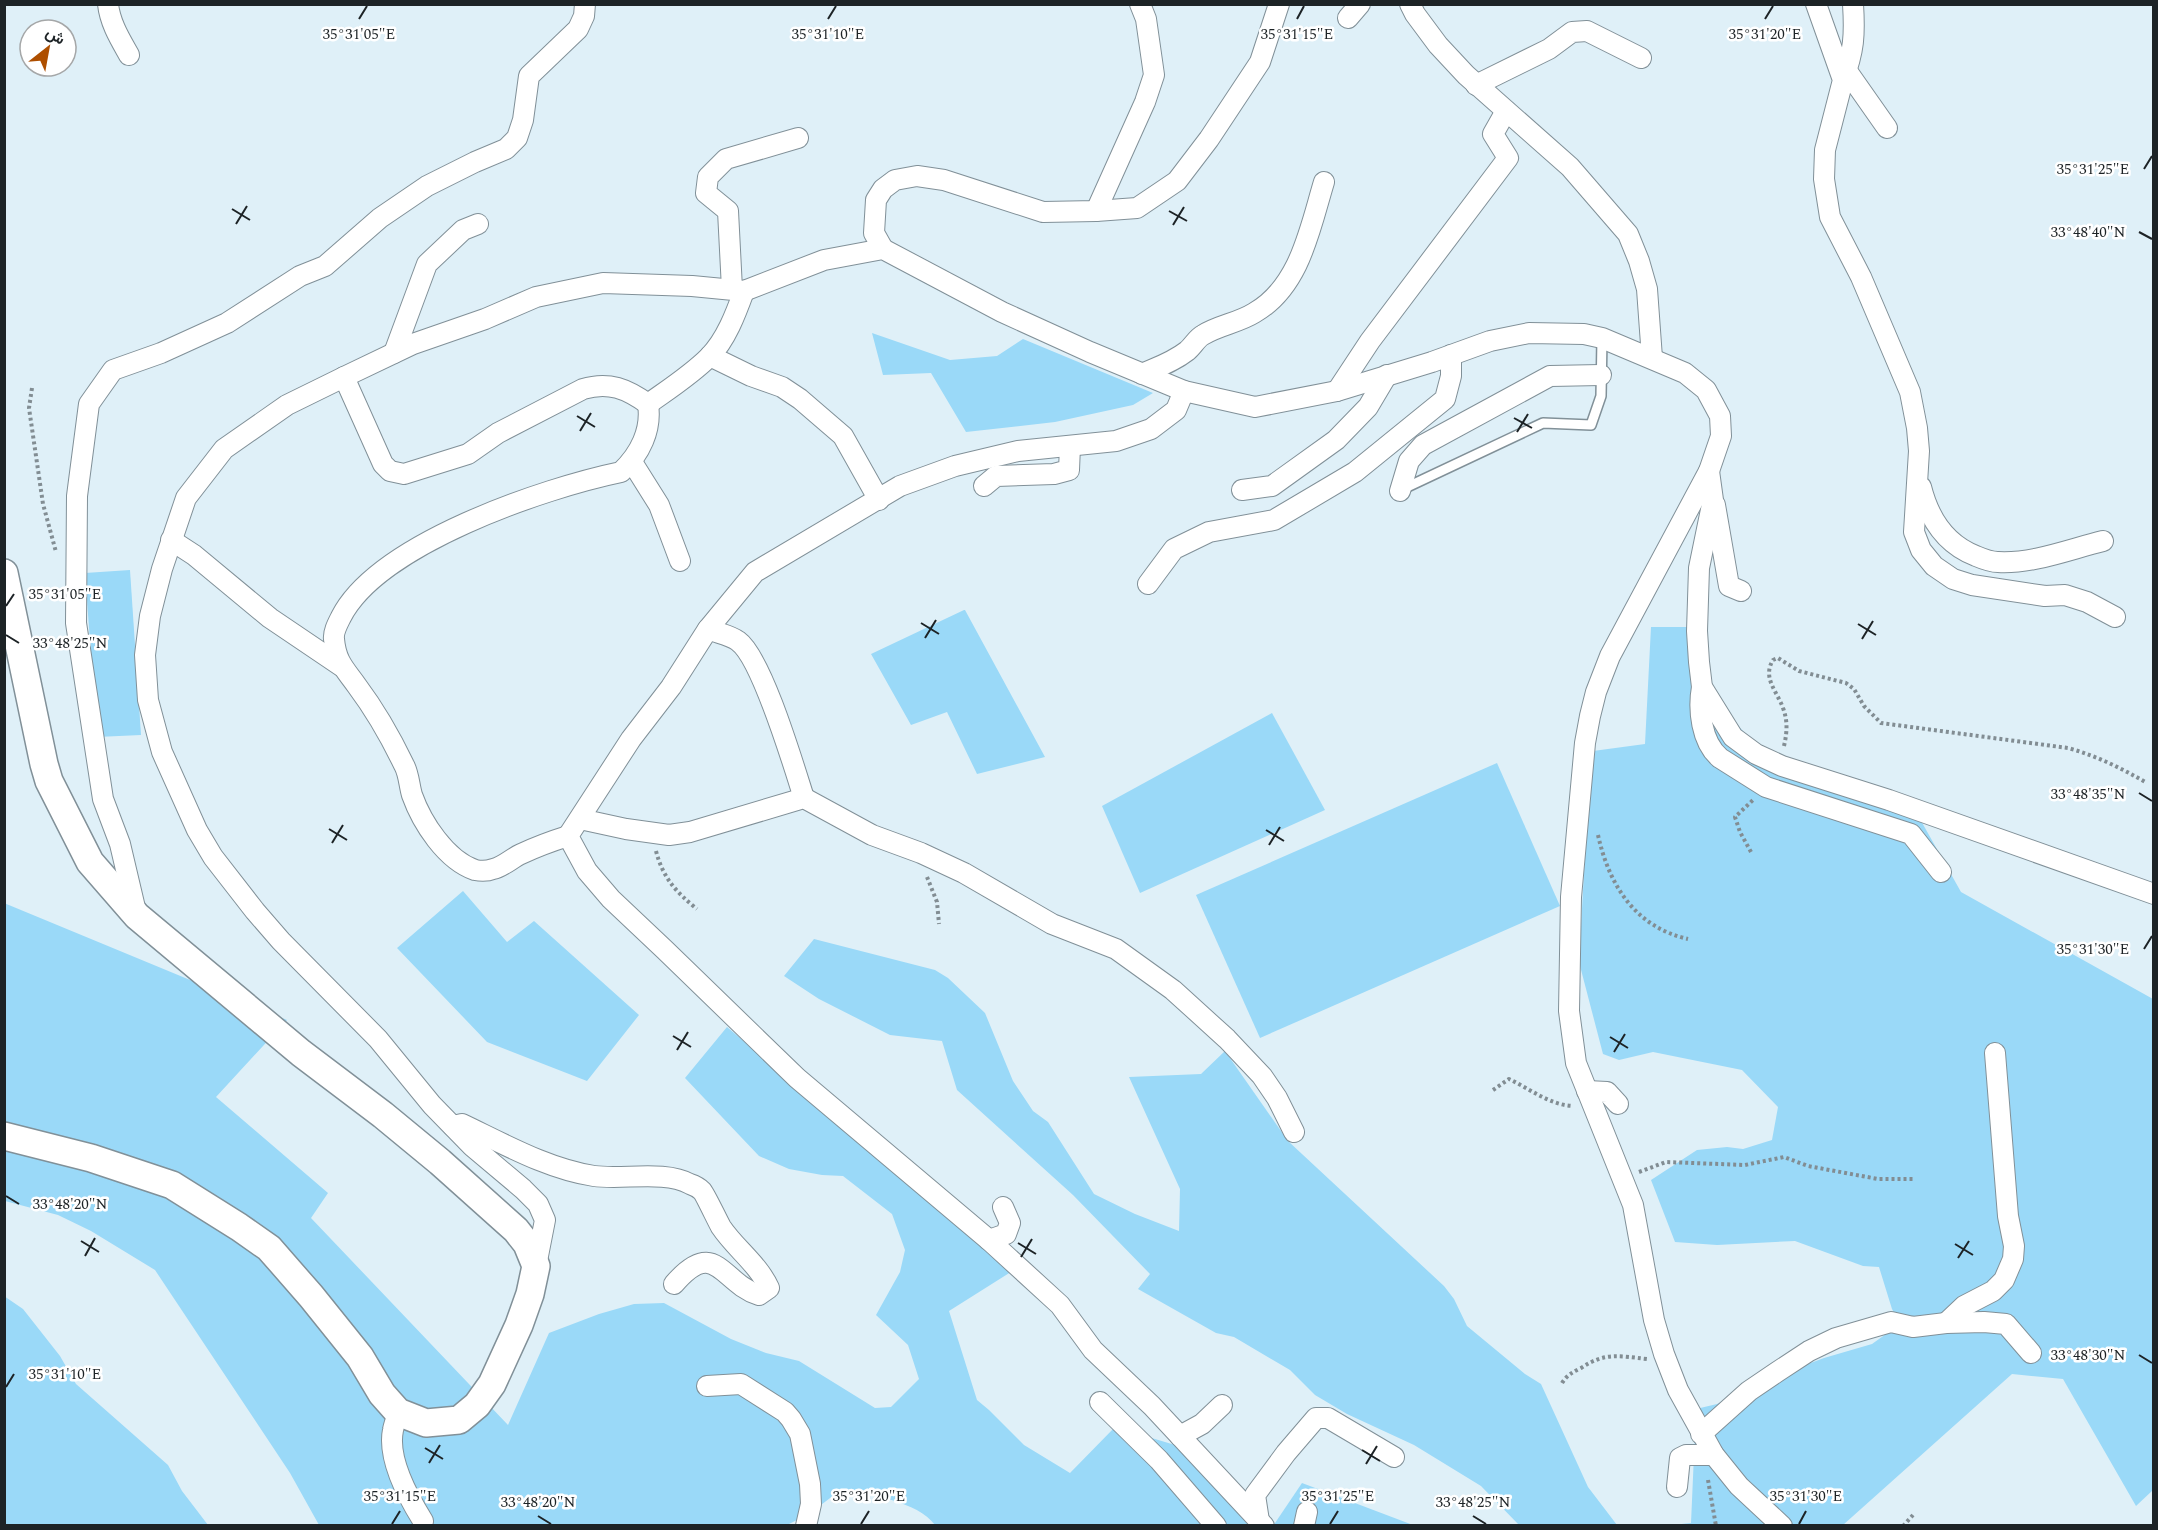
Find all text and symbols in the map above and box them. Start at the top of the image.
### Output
north arrow [18,18,78,78]
text: ش [41,21,70,51]
text: 35°31'05"E [323,23,395,46]
text: 35°31'10"E [792,23,864,46]
text: 35°31'15"E [1261,23,1333,46]
text: 35°31'20"E [1729,23,1801,46]
text: 35°31'25"E [2057,158,2129,181]
text: 33°48'40"N [2051,221,2126,244]
text: 35°31'05"E [29,583,101,606]
text: 33°48'25"N [33,632,108,655]
text: 33°48'35"N [2051,783,2126,806]
text: 35°31'30"E [2057,938,2129,961]
text: 33°48'20"N [33,1193,108,1216]
text: 33°48'30"N [2051,1344,2126,1367]
text: 35°31'10"E [29,1363,101,1386]
text: 35°31'15"E [364,1485,436,1508]
text: 35°31'20"E [833,1485,905,1508]
text: 35°31'25"E [1302,1485,1374,1508]
text: 35°31'30"E [1770,1485,1842,1508]
text: 33°48'20"N [501,1491,576,1514]
text: 33°48'25"N [1436,1491,1511,1514]

